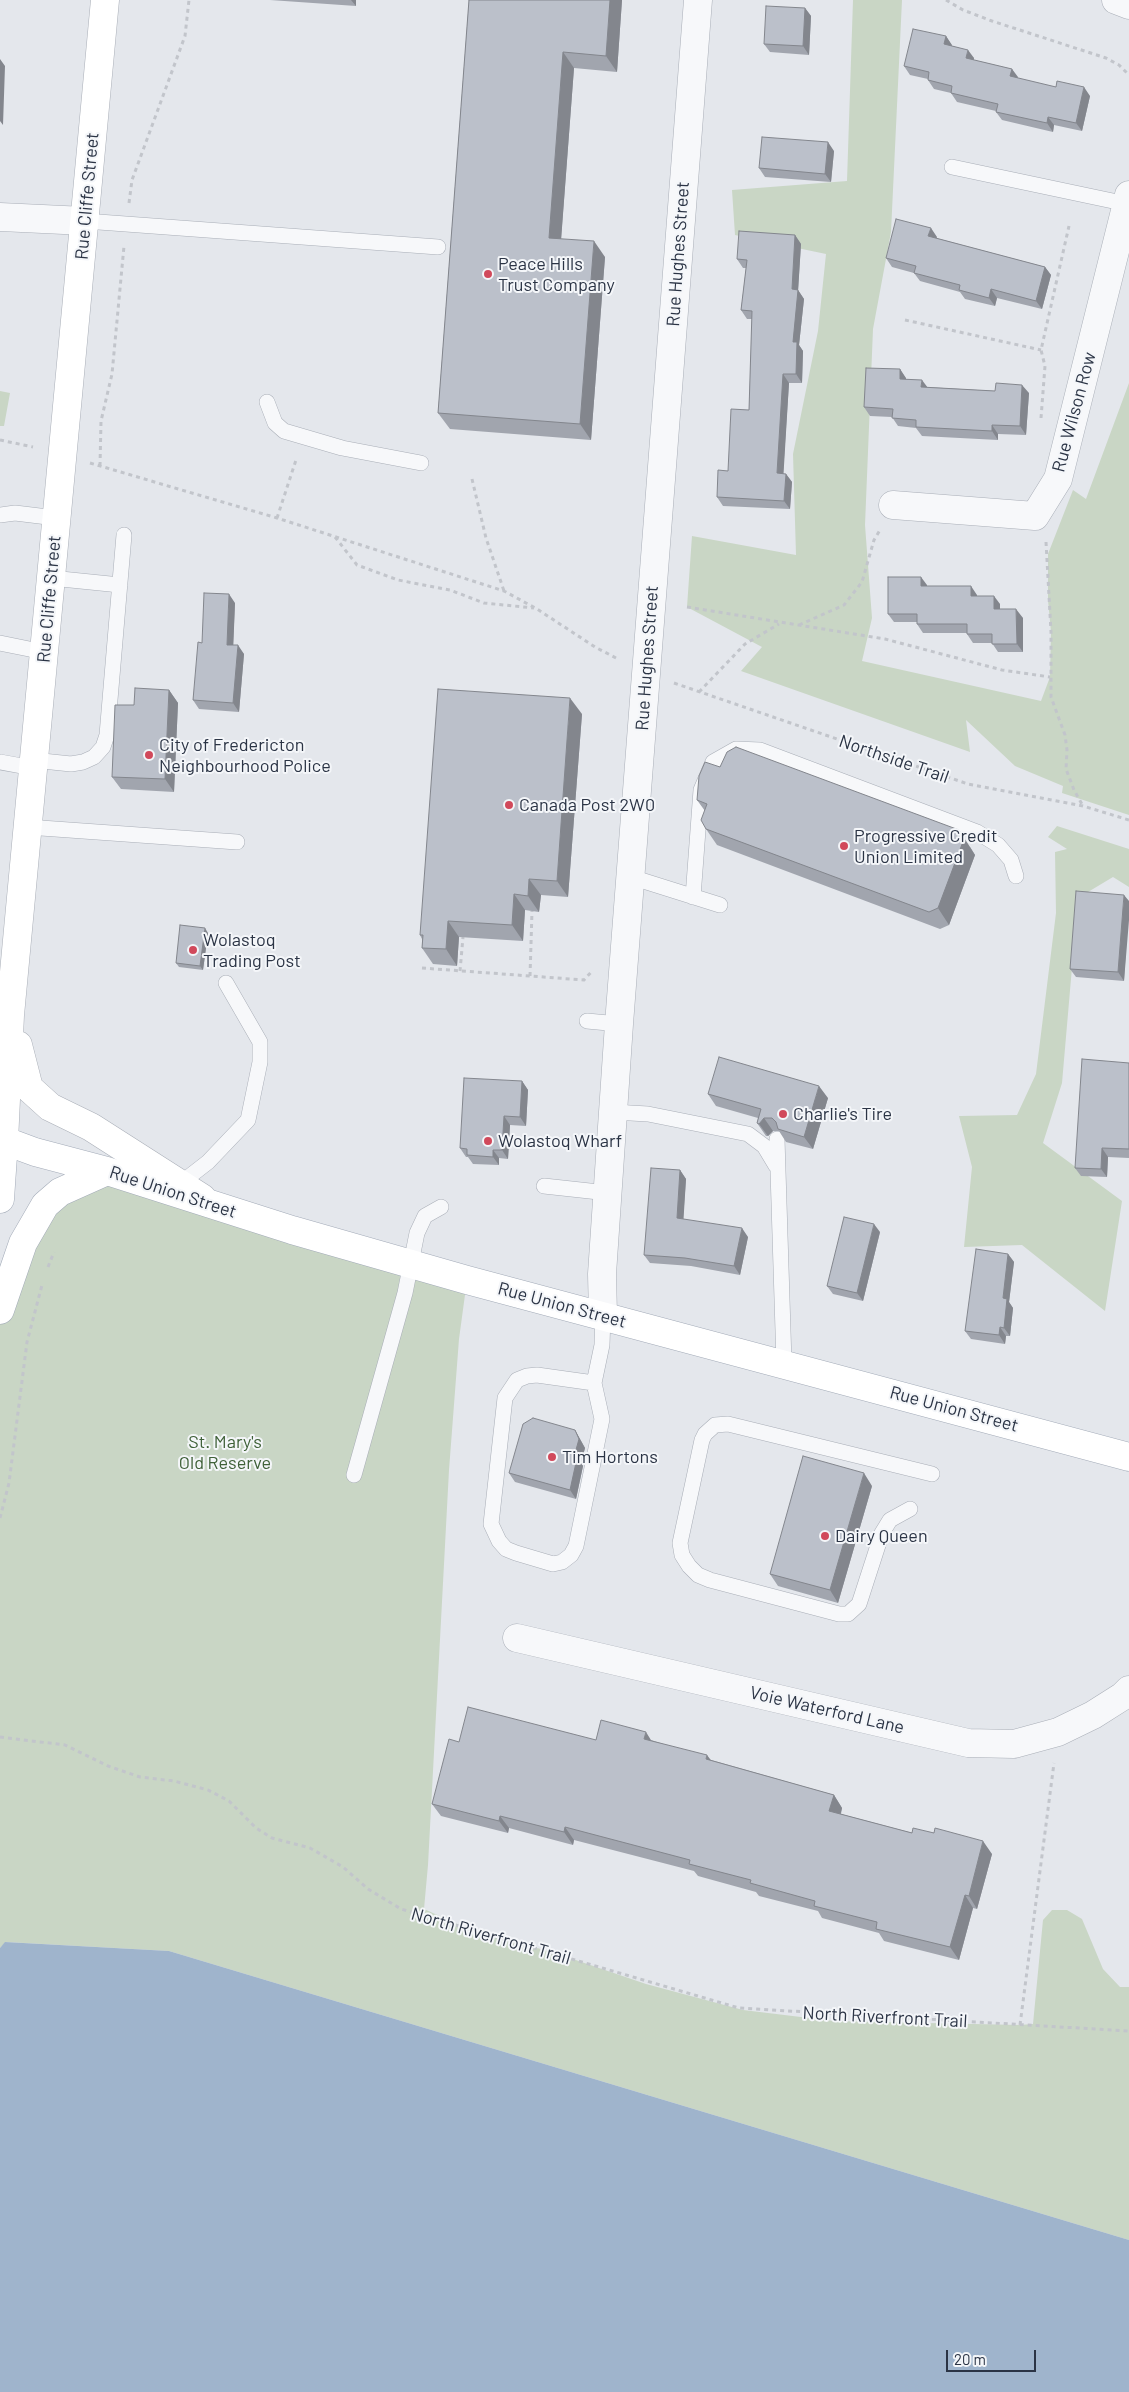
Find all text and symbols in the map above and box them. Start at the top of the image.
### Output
street label: Rue Cliffe Street [71,131,103,261]
street label: Rue Hughes Street [662,181,694,327]
place label: Peace Hills Trust Company [498,253,615,296]
marker: Peace Hills Trust Company [482,268,494,280]
street label: Rue Wilson Row [1048,350,1100,474]
street label: Rue Cliffe Street [33,534,65,664]
street label: Rue Hughes Street [631,585,663,731]
street label: Northside Trail [836,730,952,788]
place label: City of Fredericton Neighbourhood Police [159,734,331,776]
marker: City of Fredericton Neighbourhood Police [143,749,155,761]
place label: Canada Post 2W0 [519,794,655,816]
marker: Canada Post 2W0 [503,799,515,811]
place label: Progressive Credit Union Limited [854,825,997,868]
marker: Progressive Credit Union Limited [838,840,850,852]
place label: Wolastoq Trading Post [203,929,301,972]
marker: Wolastoq Trading Post [187,944,199,956]
place label: Charlie's Tire [793,1103,892,1125]
marker: Charlie's Tire [777,1108,789,1120]
place label: Wolastoq Wharf [498,1130,622,1152]
marker: Wolastoq Wharf [482,1135,494,1147]
street label: Rue Union Street [107,1161,239,1223]
street label: Rue Union Street [495,1277,629,1333]
street label: Rue Union Street [887,1381,1021,1437]
park label: St. Mary's Old Reserve [179,1431,271,1474]
place label: Tim Hortons [562,1446,658,1468]
marker: Tim Hortons [546,1451,558,1463]
place label: Dairy Queen [835,1525,928,1547]
marker: Dairy Queen [819,1530,831,1542]
street label: Voie Waterford Lane [748,1682,906,1738]
street label: North Riverfront Trail [409,1903,573,1969]
street label: North Riverfront Trail [802,2002,968,2032]
scale bar [949,2340,1039,2372]
text: 20 m [954,2350,986,2368]

